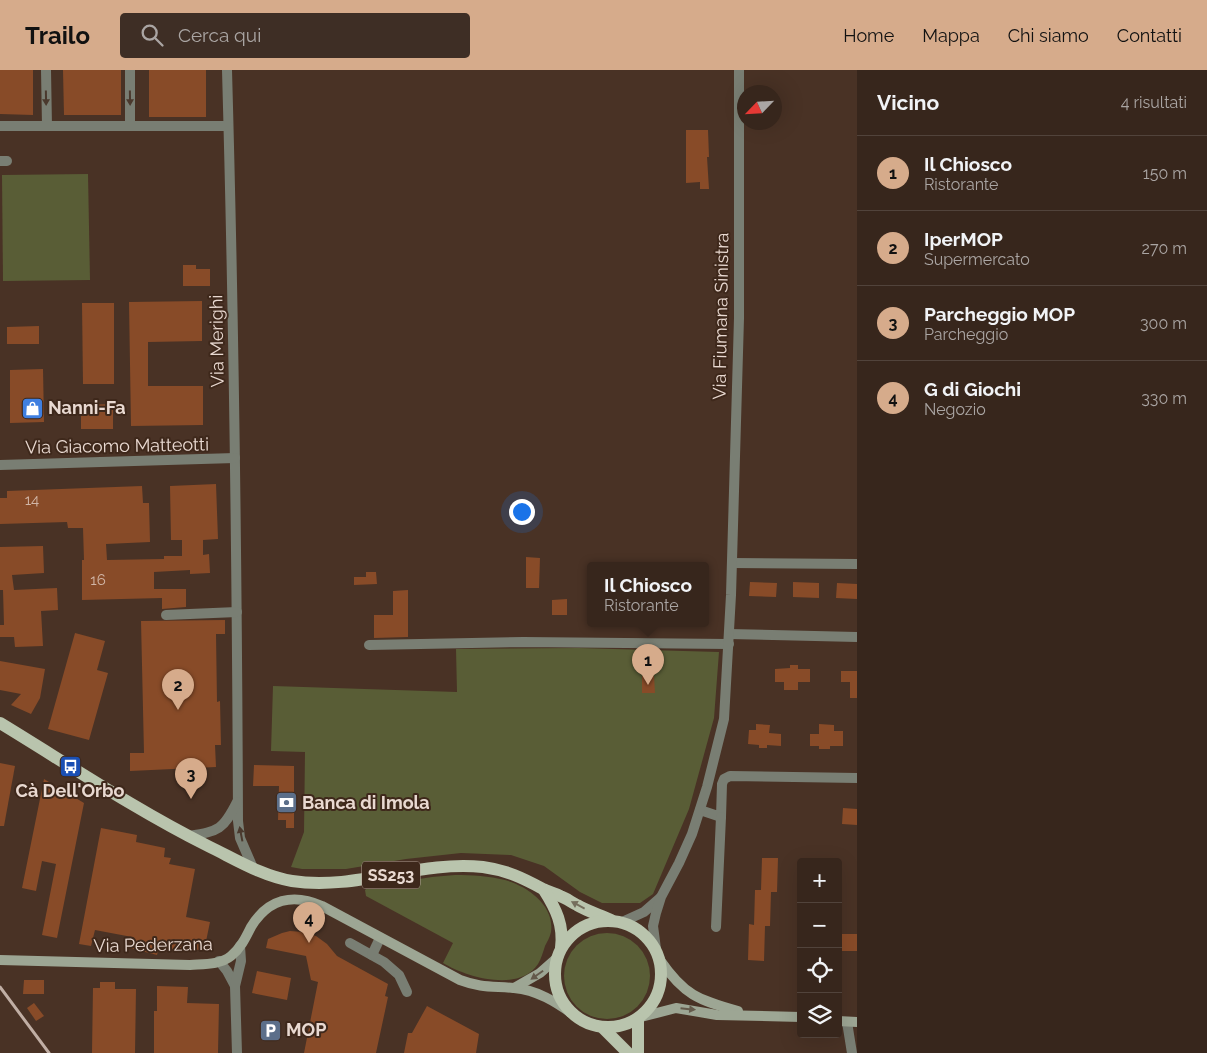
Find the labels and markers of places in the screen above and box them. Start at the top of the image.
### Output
shop icon: Nanni-Fa [20,396,44,420]
place label: Nanni-Fa [48,397,126,418]
pin: 1 [632,644,664,685]
pin: 2 [162,669,194,710]
bus stop icon: Cà Dell'Orbo [58,754,82,778]
pin: 3 [175,758,207,799]
place label: Cà Dell'Orbo [16,780,124,801]
bank icon: Banca di Imola [274,791,298,815]
place label: Banca di Imola [302,792,430,813]
pin: 4 [293,902,325,943]
parking icon: MOP [258,1018,282,1042]
place label: MOP [286,1019,326,1040]

